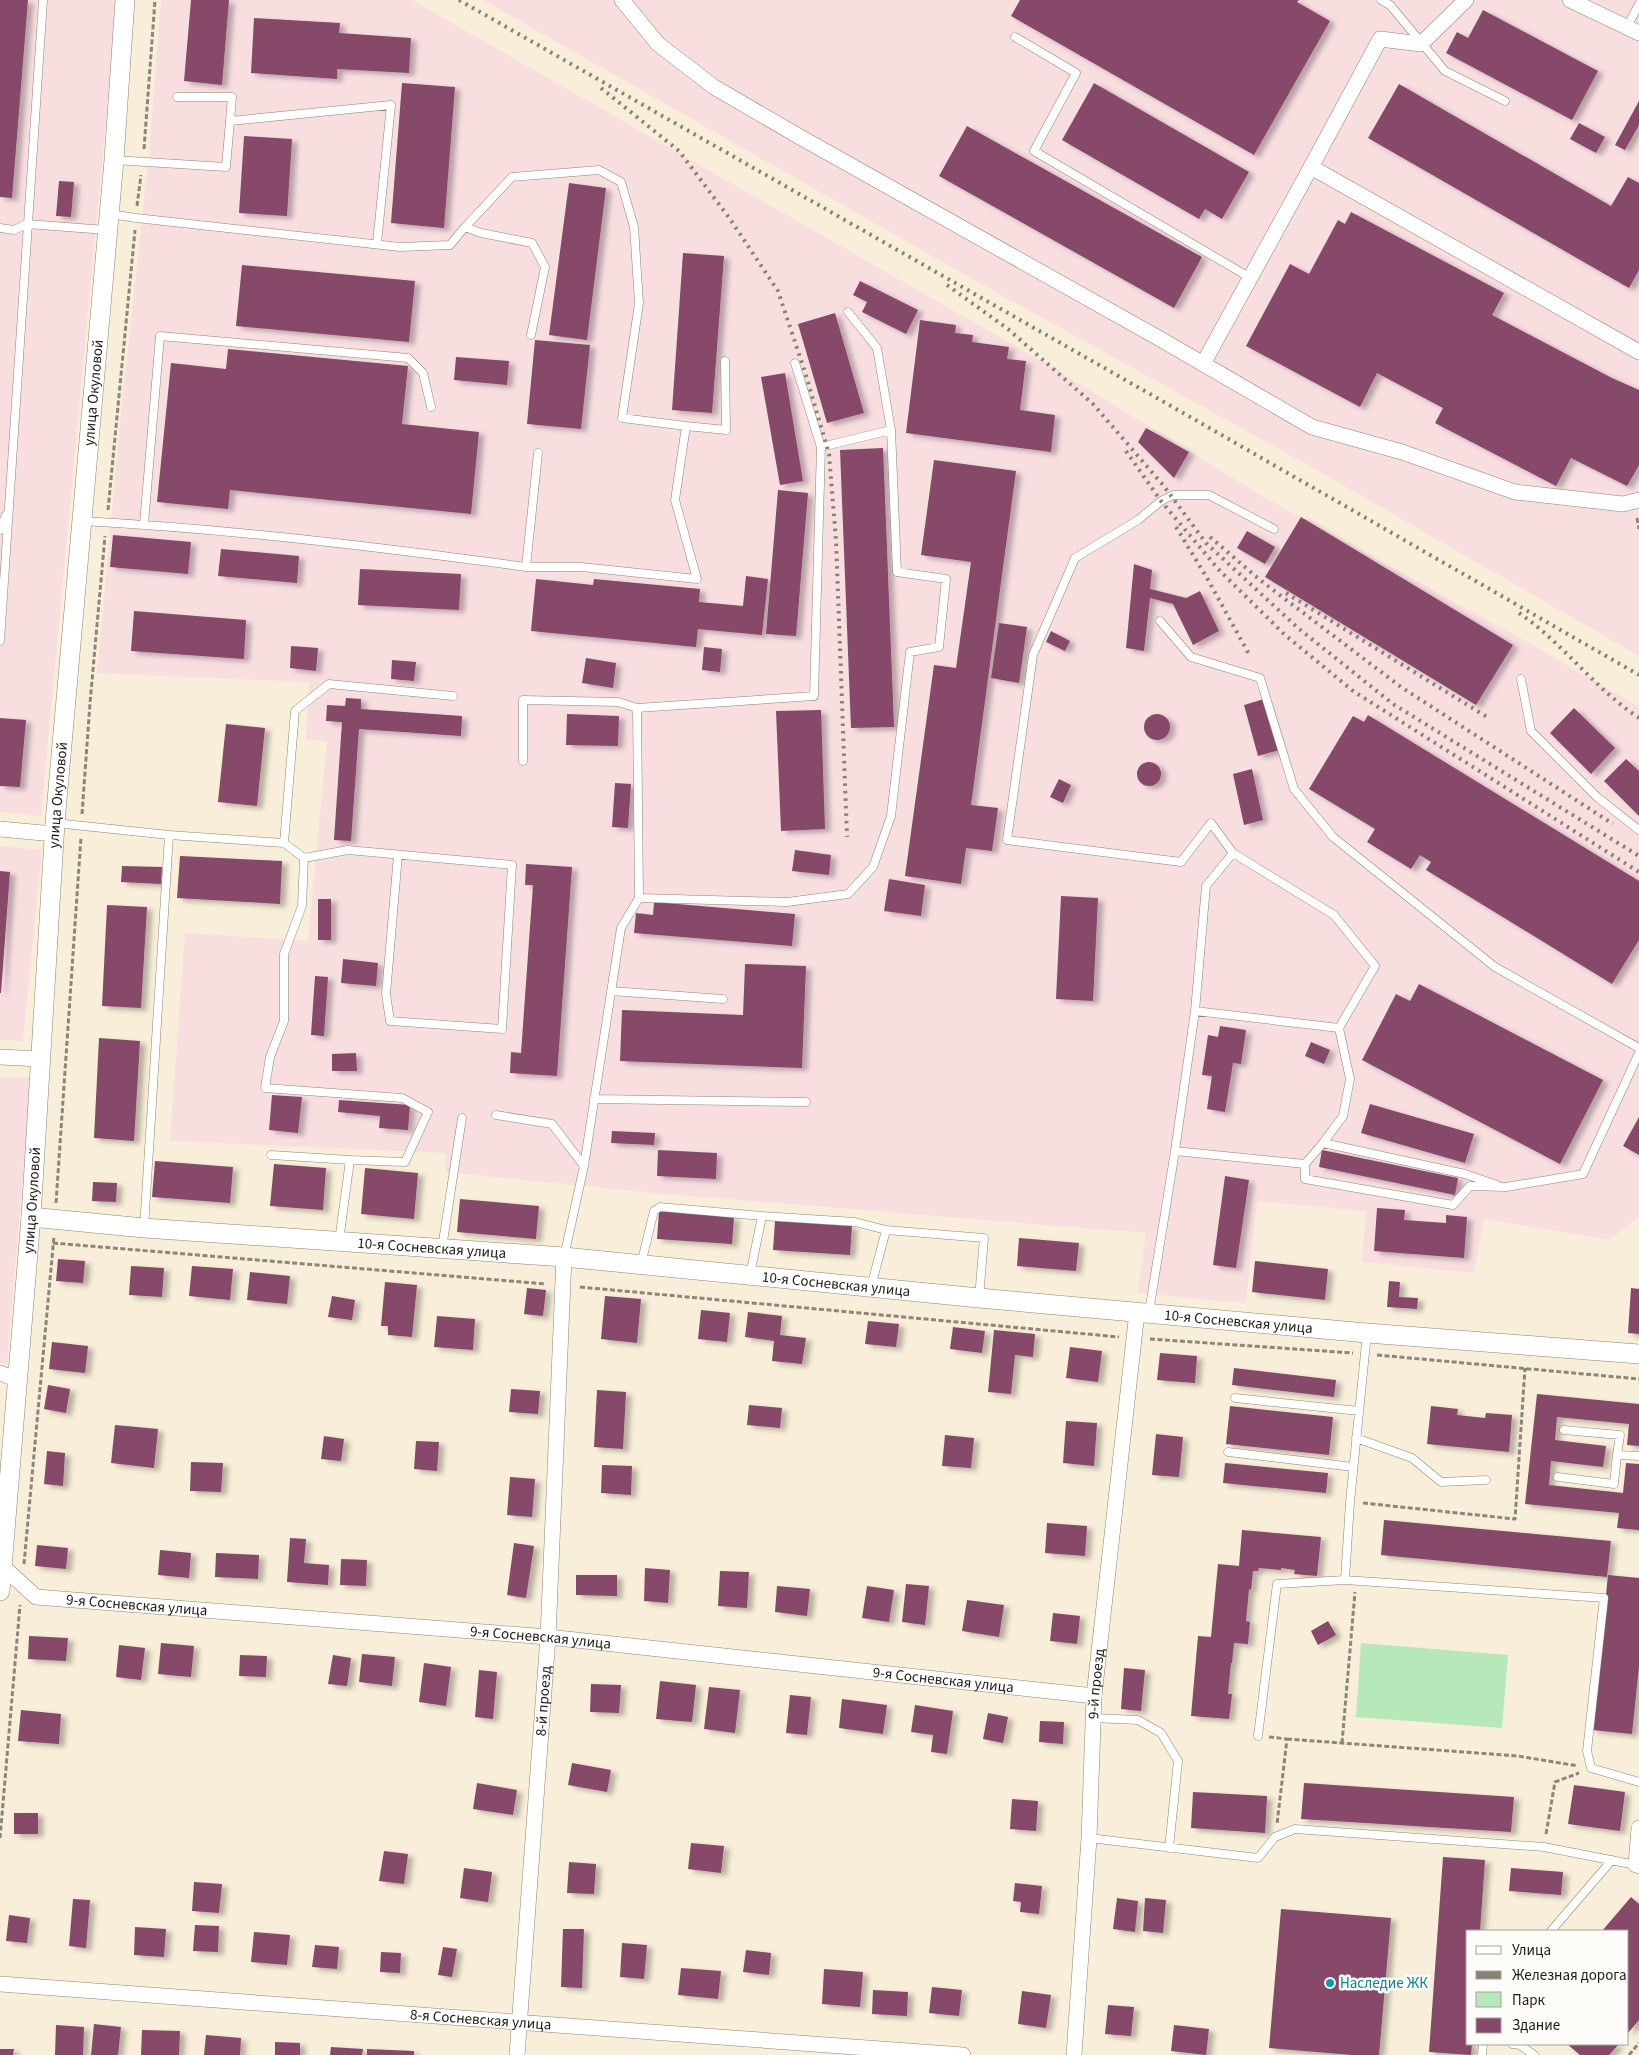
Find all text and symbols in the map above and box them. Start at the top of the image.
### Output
street label: улица Окуловой [78,339,108,447]
street label: улица Окуловой [43,741,73,849]
street label: улица Окуловой [18,1146,46,1254]
street label: 10-я Сосневская улица [357,1232,507,1263]
street label: 10-я Сосневская улица [761,1266,911,1302]
street label: 10-я Сосневская улица [1163,1304,1314,1339]
street label: 9-я Сосневская улица [65,1589,208,1621]
street label: 9-я Сосневская улица [469,1620,612,1654]
street label: 9-й проезд [1083,1647,1110,1719]
street label: 9-я Сосневская улица [872,1662,1015,1698]
street label: 8-й проезд [530,1665,556,1737]
legend [1466,1930,1629,2045]
text: Улица [1512,1940,1551,1961]
text: Железная дорога [1512,1965,1627,1986]
place label: Наследие ЖК [1340,1973,1428,1994]
marker: Наследие ЖК [1324,1977,1336,1989]
text: Парк [1512,1990,1546,2011]
street label: 8-я Сосневская улица [409,2004,552,2035]
text: Здание [1512,2015,1560,2036]

